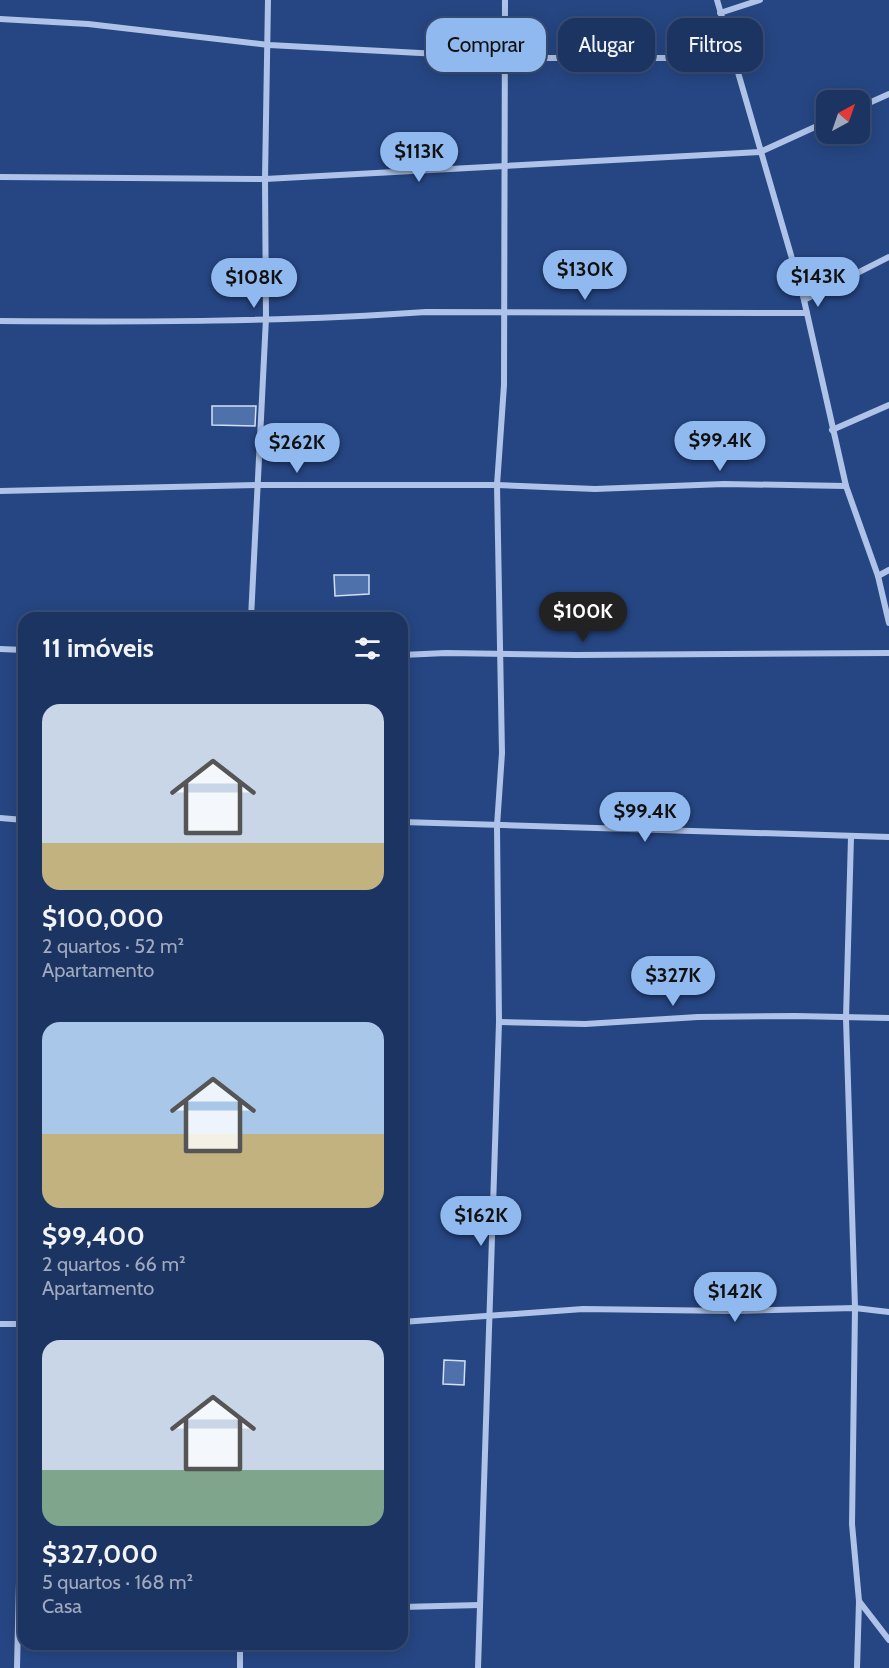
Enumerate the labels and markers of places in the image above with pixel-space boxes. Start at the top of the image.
pin: $113K [377,132,461,183]
pin: $130K [543,250,627,301]
pin: $143K [776,257,860,308]
pin: $108K [212,258,296,309]
pin: $99.4K [671,421,769,472]
pin: $262K [255,423,339,474]
pin: $100K [541,592,625,643]
pin: $99.4K [596,792,694,843]
pin: $327K [631,956,715,1007]
pin: $162K [439,1196,523,1247]
pin: $142K [693,1272,777,1323]

